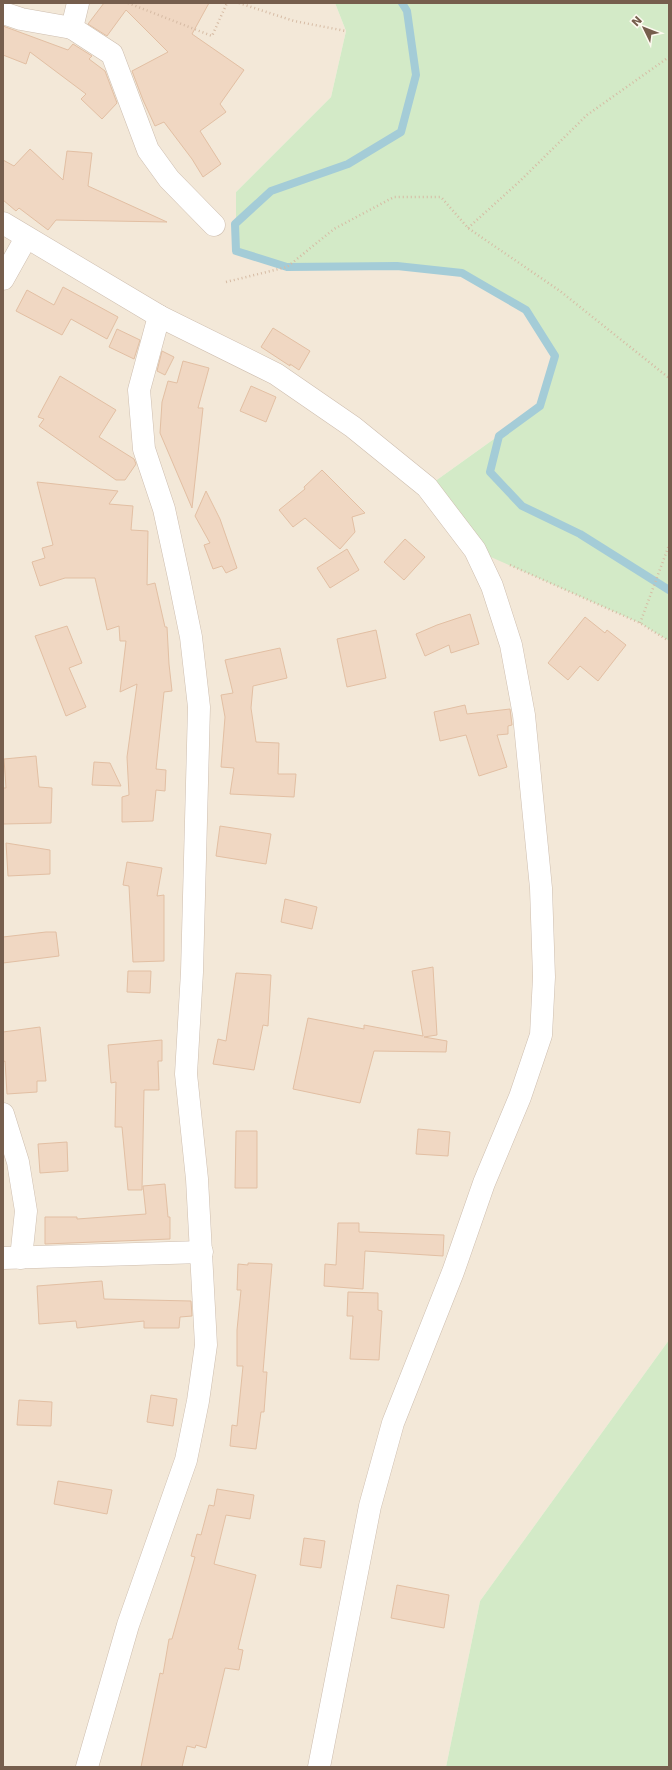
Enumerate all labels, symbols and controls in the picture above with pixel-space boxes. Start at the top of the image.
north arrow [624,8,664,48]
text: N [629,14,645,29]

